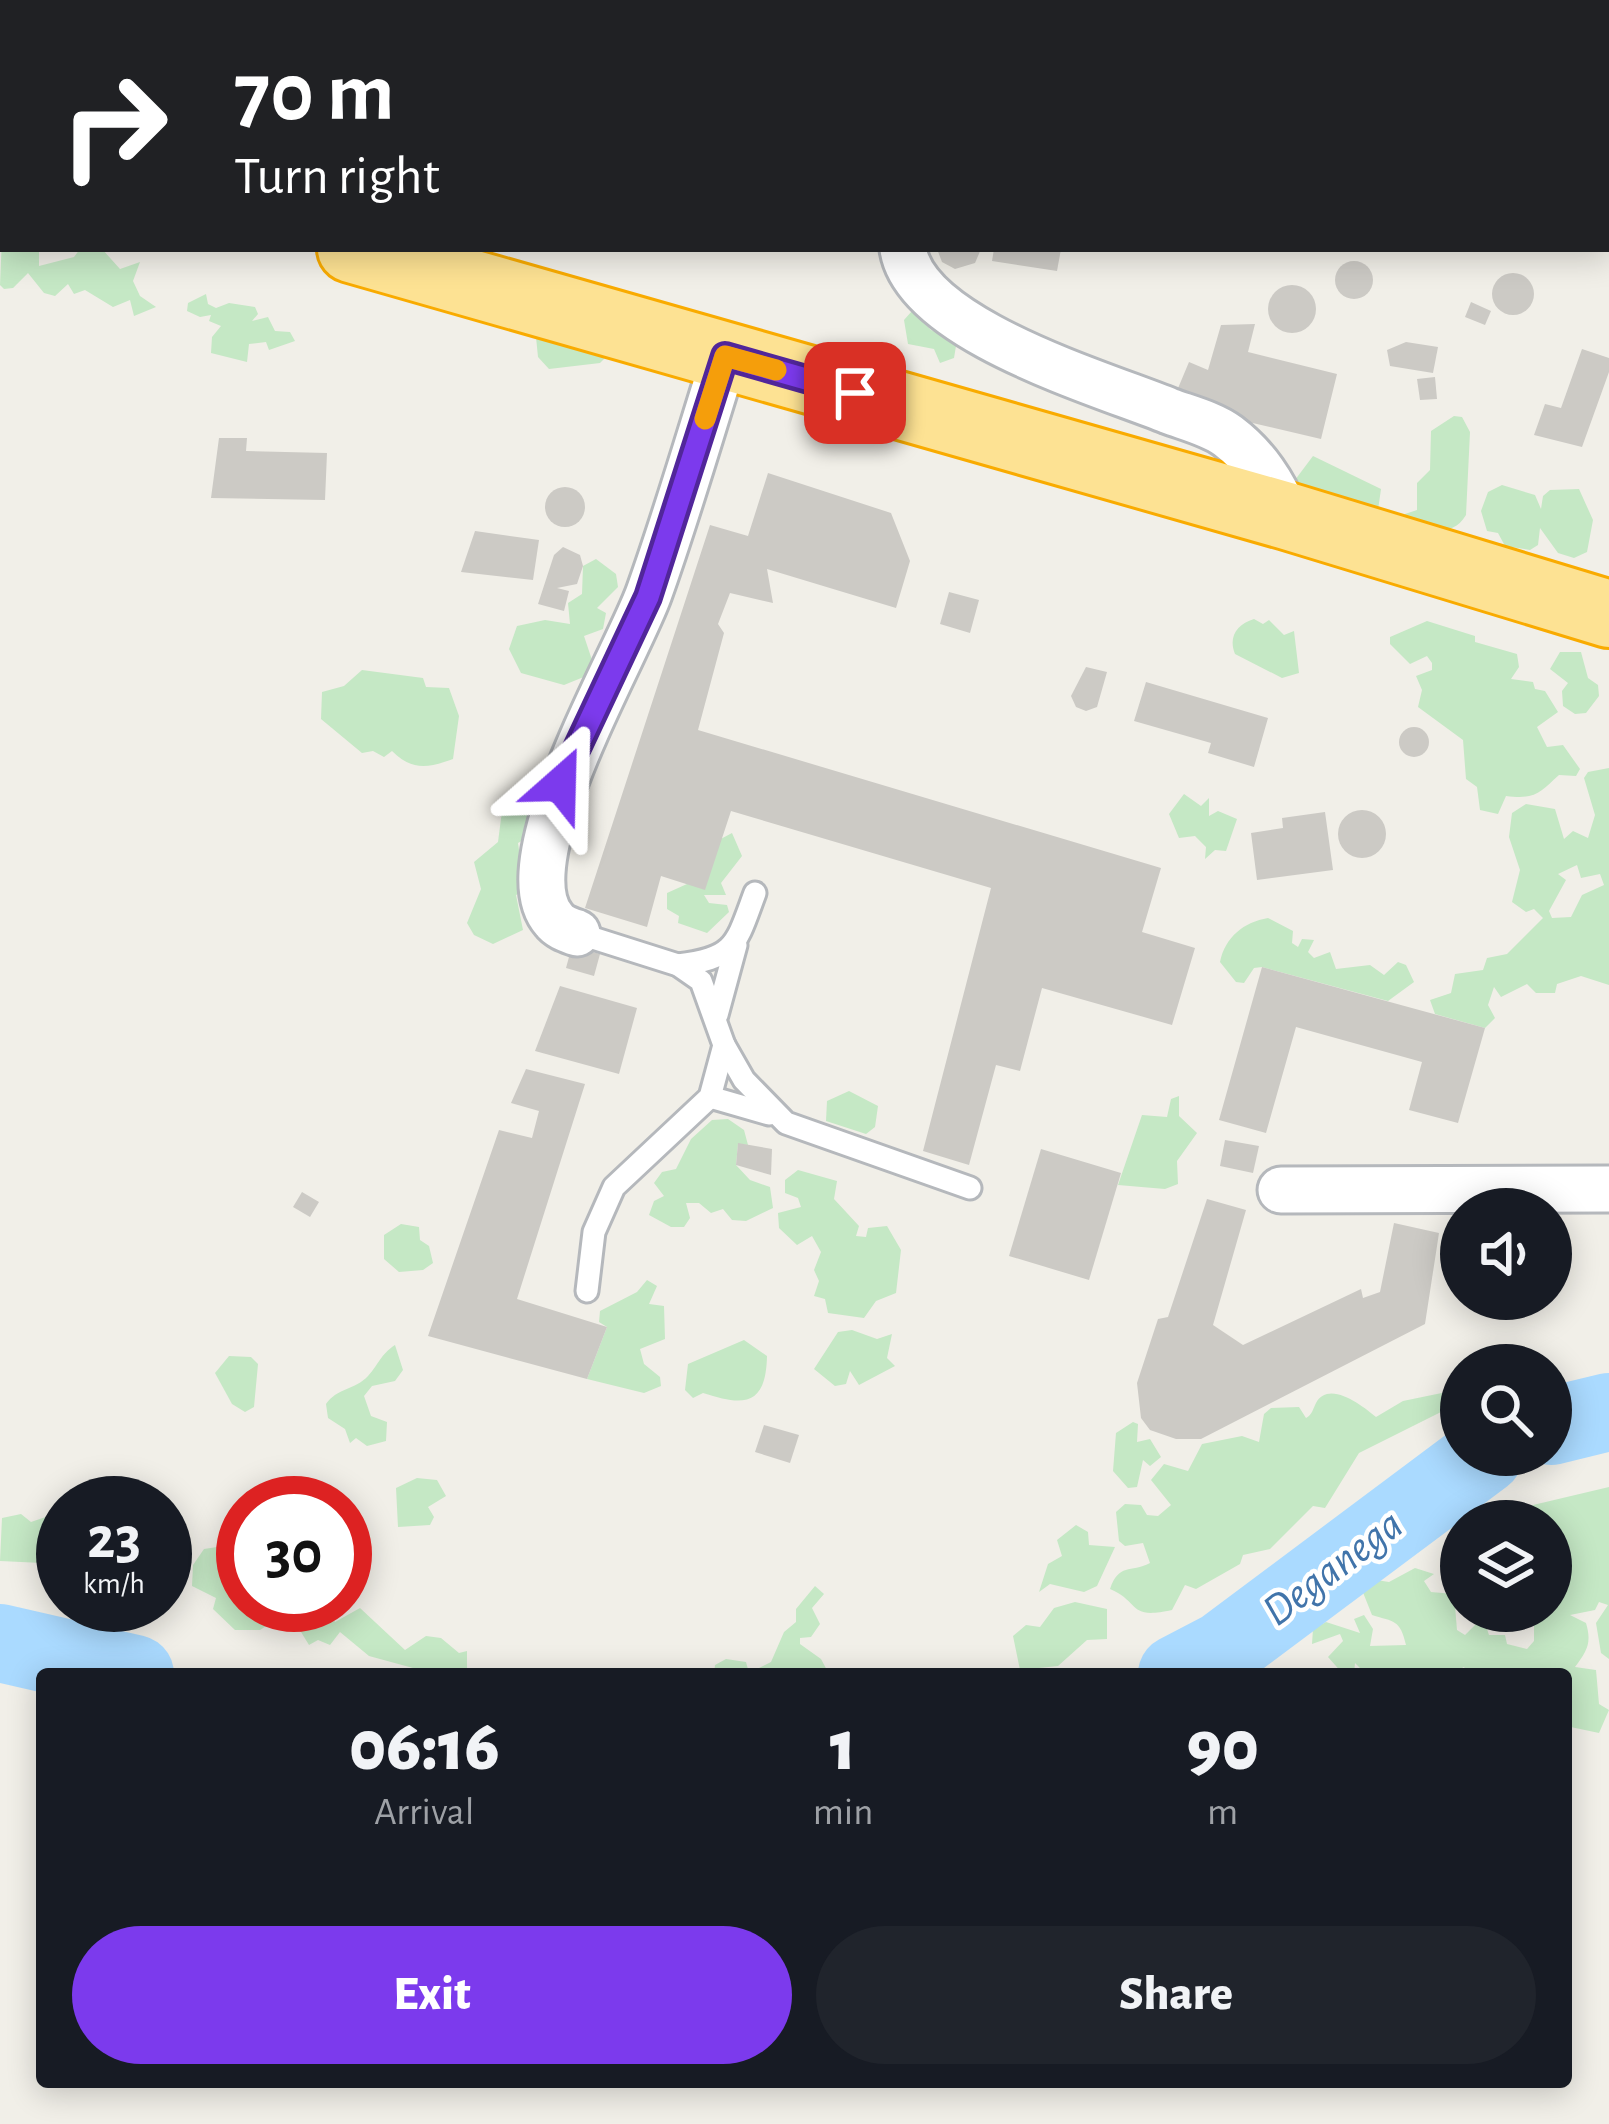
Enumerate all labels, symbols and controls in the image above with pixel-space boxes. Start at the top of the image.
icon: right [36,48,192,204]
text: 70 m [234,52,395,136]
text: Turn right [234,150,440,204]
pin [804,342,906,444]
icon: arrive [822,360,888,426]
position arrow [497,721,623,847]
map controls [1440,1188,1572,1632]
button: sound [1440,1188,1572,1320]
button: search [1440,1344,1572,1476]
speed limit sign: 30 [216,1476,372,1632]
button: layers [1440,1500,1572,1632]
water label: Deganega [1255,1501,1411,1635]
text: 23 [87,1509,141,1569]
text: km/h [83,1569,145,1599]
text: 06:16 [349,1711,500,1783]
text: 1 [830,1711,856,1783]
text: 90 [1186,1711,1259,1783]
text: Arrival [374,1793,474,1832]
text: min [813,1793,873,1832]
text: m [1207,1793,1238,1832]
button: Exit [72,1926,792,2064]
button: Share [816,1926,1536,2064]

